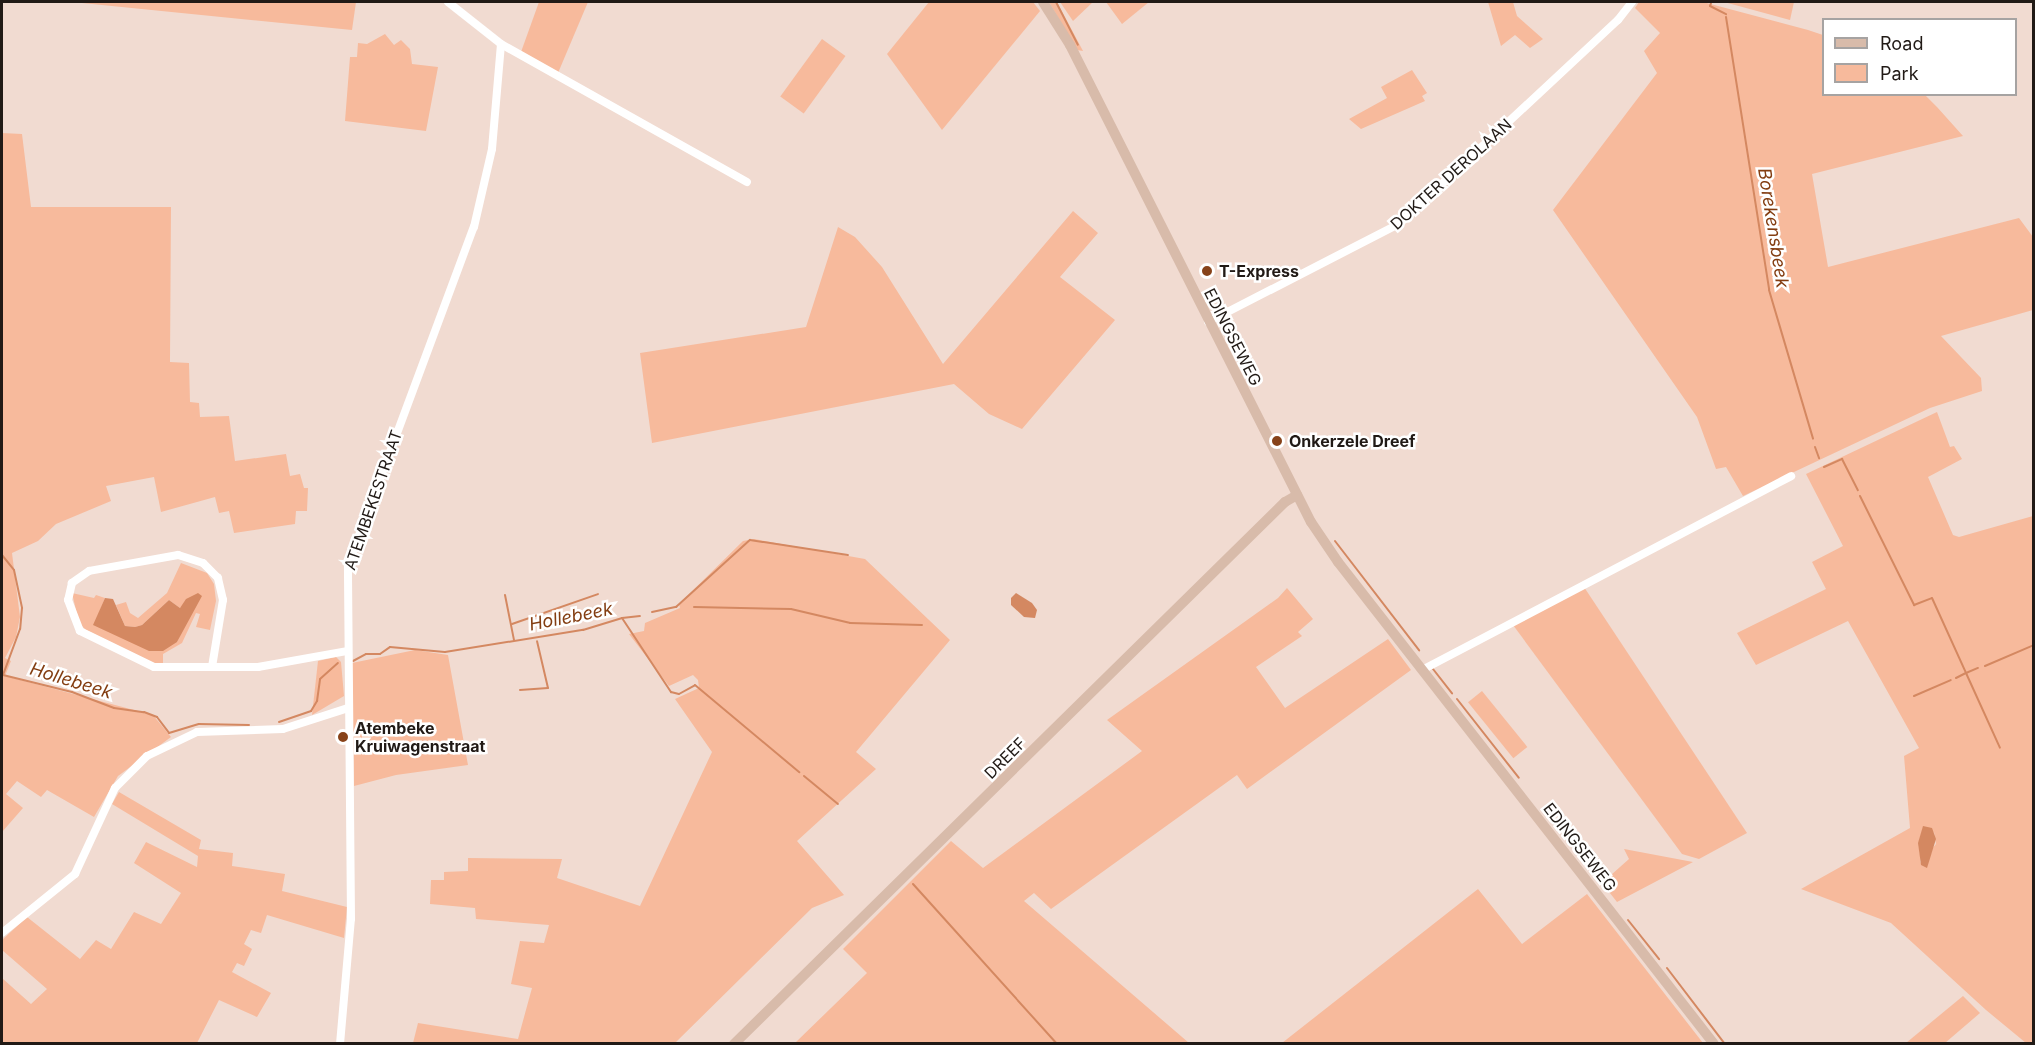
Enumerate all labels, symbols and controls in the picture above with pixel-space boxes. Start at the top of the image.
legend [1822,18,2017,96]
text: Road [1880,33,1923,54]
text: Park [1880,63,1919,84]
street label: DOKTER DEROLAAN [1386,115,1516,233]
water label: Borekensbeek [1753,167,1793,289]
place label: T-Express [1219,261,1299,281]
marker: T-Express [1200,264,1214,278]
street label: EDINGSEWEG [1200,285,1266,389]
street label: ATEMBEKESTRAAT [340,428,406,572]
place label: Onkerzele Dreef [1289,431,1415,451]
marker: Onkerzele Dreef [1270,434,1284,448]
water label: Hollebeek [527,598,615,636]
water label: Hollebeek [27,658,115,704]
place label: Atembeke Kruiwagenstraat [355,718,485,756]
marker: Atembeke Kruiwagenstraat [336,730,350,744]
street label: DREEF [980,733,1030,783]
street label: EDINGSEWEG [1540,799,1620,895]

